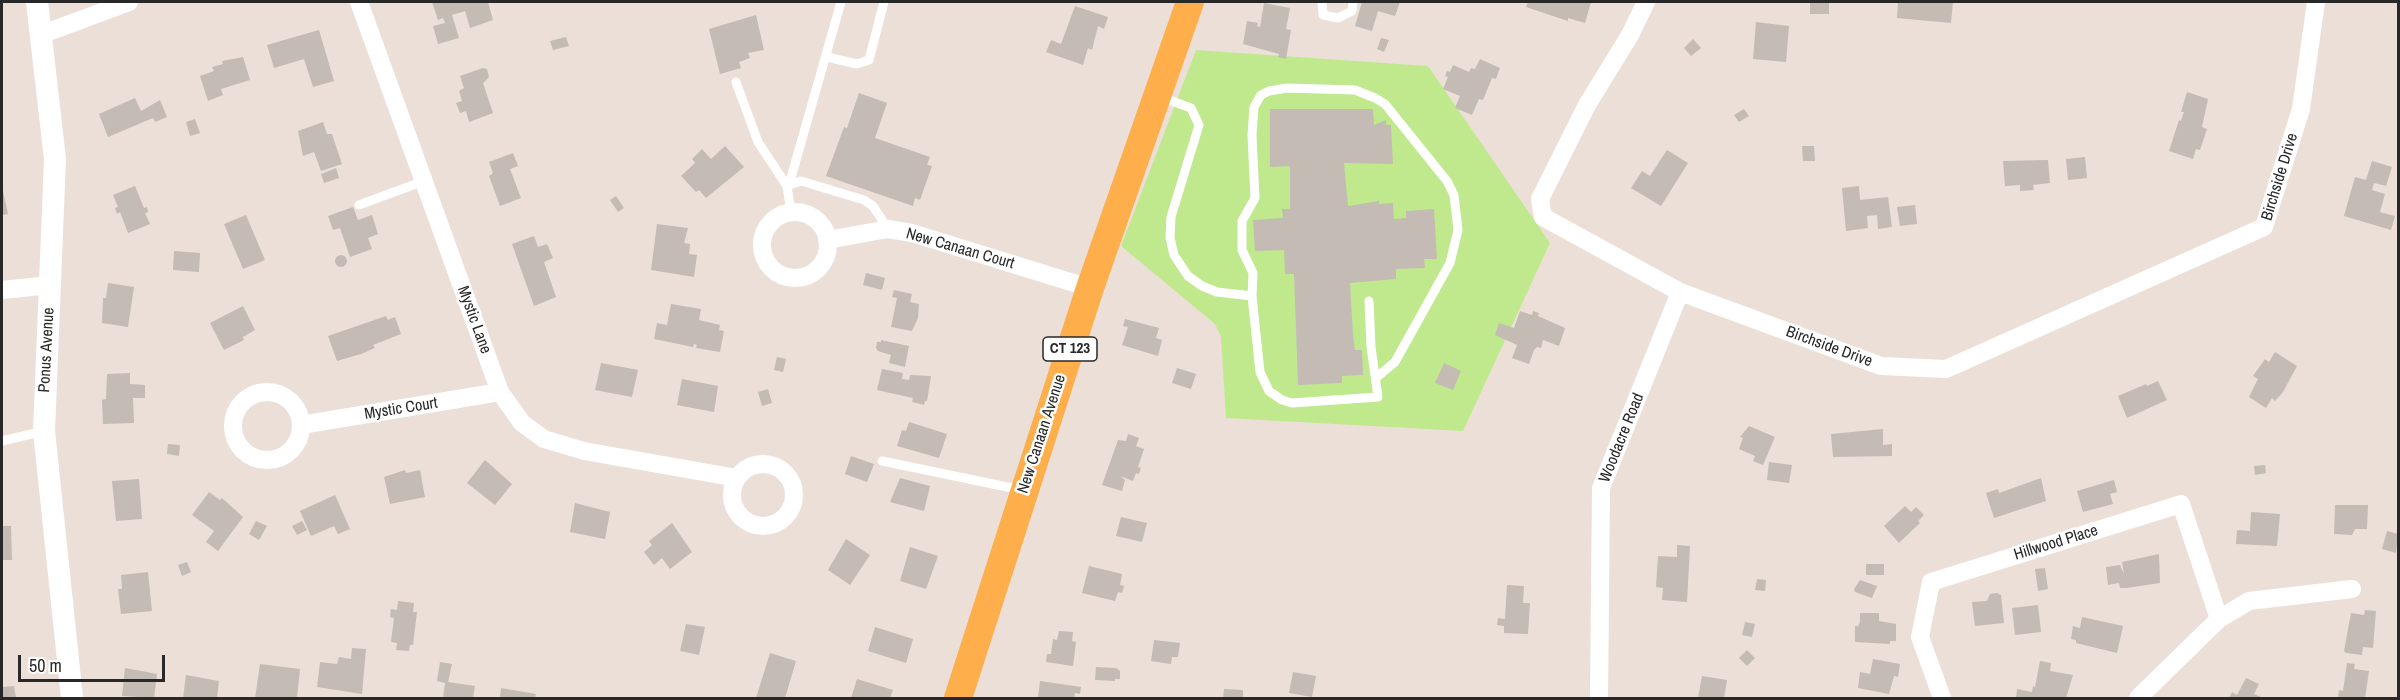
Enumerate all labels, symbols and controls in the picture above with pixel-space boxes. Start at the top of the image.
street label: Birchside Drive [2258,131,2302,223]
street label: New Canaan Court [904,224,1016,274]
street label: Mystic Lane [453,283,495,357]
street label: Ponus Avenue [35,307,59,393]
street label: Birchside Drive [1783,323,1875,371]
road number: CT 123 [1043,337,1097,361]
street label: New Canaan Avenue [1014,372,1070,496]
street label: Woodacre Road [1595,391,1649,485]
street label: Mystic Court [363,394,439,424]
street label: Hillwood Place [2012,521,2100,565]
scale bar [21,643,168,681]
text: 50 m [29,653,62,678]

